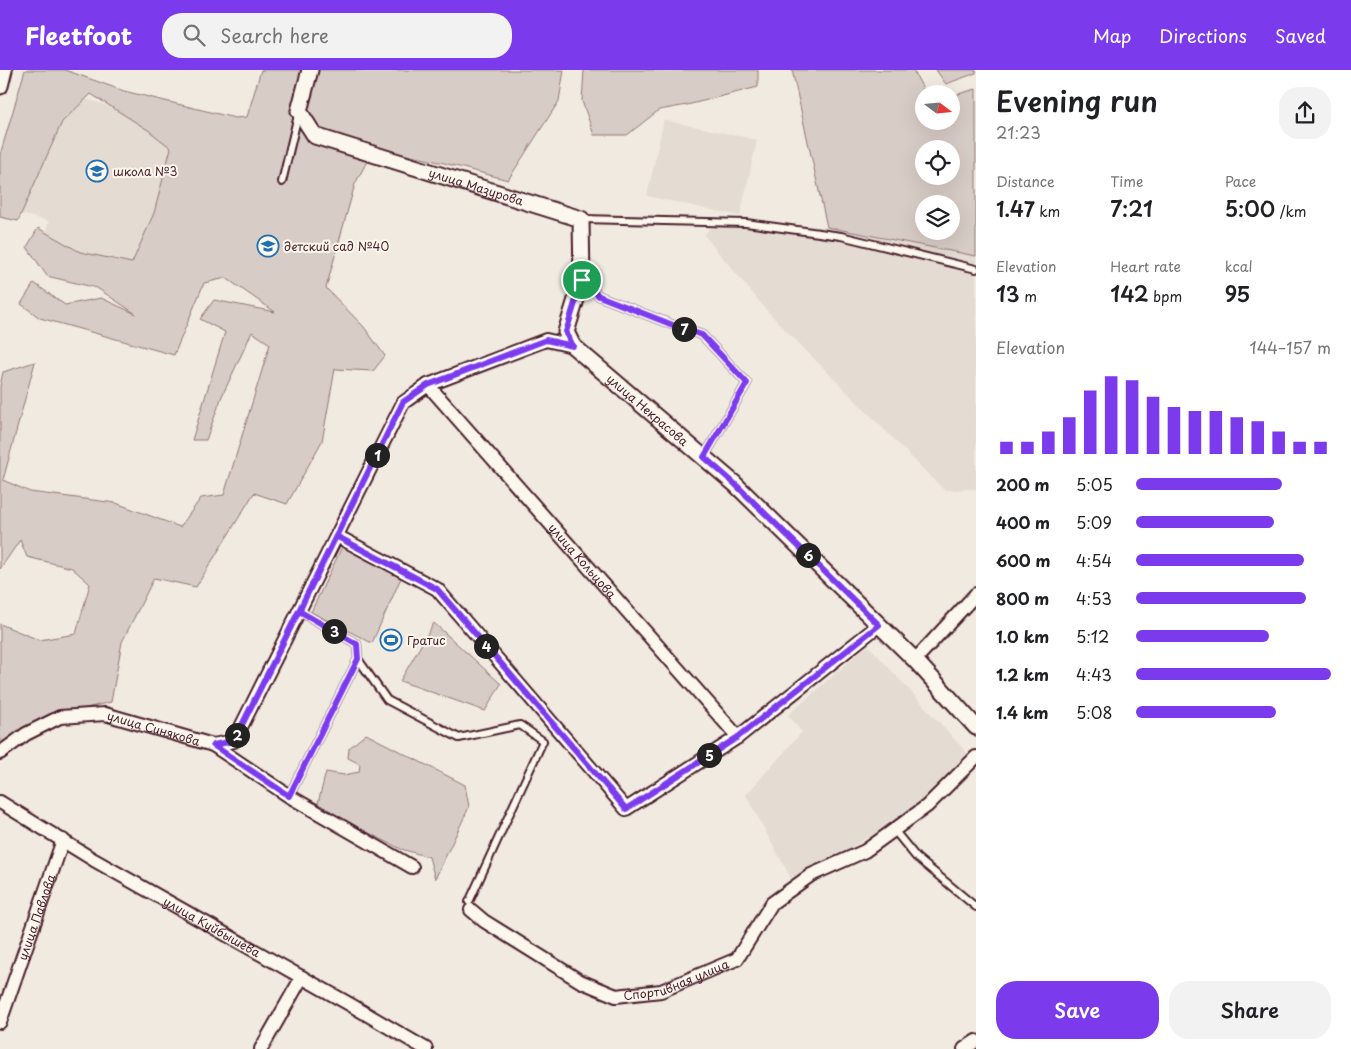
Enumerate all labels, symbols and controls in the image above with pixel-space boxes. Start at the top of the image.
search box [162,13,512,58]
text: Fleetfoot [25,17,132,53]
icon: search [180,21,208,49]
text: Search here [220,21,329,49]
text: Map [1093,22,1131,49]
text: Directions [1159,22,1247,49]
text: Saved [1275,22,1326,49]
text: Evening run [996,79,1158,122]
north arrow [915,85,960,130]
map controls [915,85,960,240]
button: share [1279,87,1331,139]
text: 21:23 [996,120,1041,144]
button: locate [915,140,960,185]
school or university icon: школа №3 [85,159,109,183]
place label: школа №3 [113,162,178,180]
street label: улица Мазурова [427,163,526,210]
text: Distance [996,171,1055,192]
text: Time [1110,171,1143,192]
text: Pace [1225,171,1256,192]
text: 1.47 [996,192,1035,224]
text: 7:21 [1110,192,1153,224]
text: 5:00 [1225,192,1275,224]
button: layers [915,195,960,240]
text: km [1035,201,1060,222]
text: /km [1275,201,1306,222]
school or university icon: детский сад №40 [256,234,280,258]
place label: детский сад №40 [284,237,389,255]
text: Elevation [996,256,1056,277]
text: Heart rate [1110,256,1181,277]
text: kcal [1225,256,1253,277]
pin [561,259,603,301]
icon: arrive [568,266,596,294]
text: 13 [996,277,1020,309]
text: 142 [1110,277,1149,309]
text: 95 [1225,277,1250,309]
text: m [1020,286,1037,307]
text: bpm [1149,286,1182,307]
pin: 7 [672,316,696,342]
text: 7 [680,319,689,340]
text: Elevation [996,335,1065,359]
text: 144–157 m [1250,335,1331,359]
street label: улица Некрасова [603,370,693,450]
pin: 1 [364,442,390,468]
text: 1 [374,445,381,466]
text: 200 m [996,472,1050,496]
text: 5:05 [1076,472,1113,496]
text: 400 m [996,510,1050,534]
text: 5:09 [1076,510,1112,534]
street label: улица Кольцова [545,519,621,603]
pin: 6 [796,542,820,568]
text: 6 [804,545,813,566]
text: 600 m [996,548,1050,572]
text: 4:54 [1076,548,1112,572]
text: 800 m [996,586,1049,610]
text: 4:53 [1076,586,1112,610]
pin: 3 [322,618,346,644]
text: 3 [330,621,339,642]
text: 1.0 km [996,624,1049,648]
text: 5:12 [1076,624,1109,648]
sports icon: Гратис [379,628,403,652]
place label: Гратис [407,631,445,649]
pin: 4 [474,634,498,658]
text: 4 [482,636,491,657]
text: 1.2 km [996,662,1049,686]
text: 4:43 [1076,662,1112,686]
text: 1.4 km [996,700,1048,724]
text: 5:08 [1076,700,1113,724]
street label: улица Синякова [105,706,203,750]
pin: 2 [224,722,250,748]
text: 2 [233,725,242,746]
pin: 5 [696,742,722,768]
text: 5 [705,745,714,766]
street label: улица Павлова [13,871,60,963]
street label: улица Куйбышева [160,892,264,961]
street label: Спортивная улица [623,954,732,1004]
button: Save [996,981,1159,1039]
button: Share [1169,981,1331,1039]

